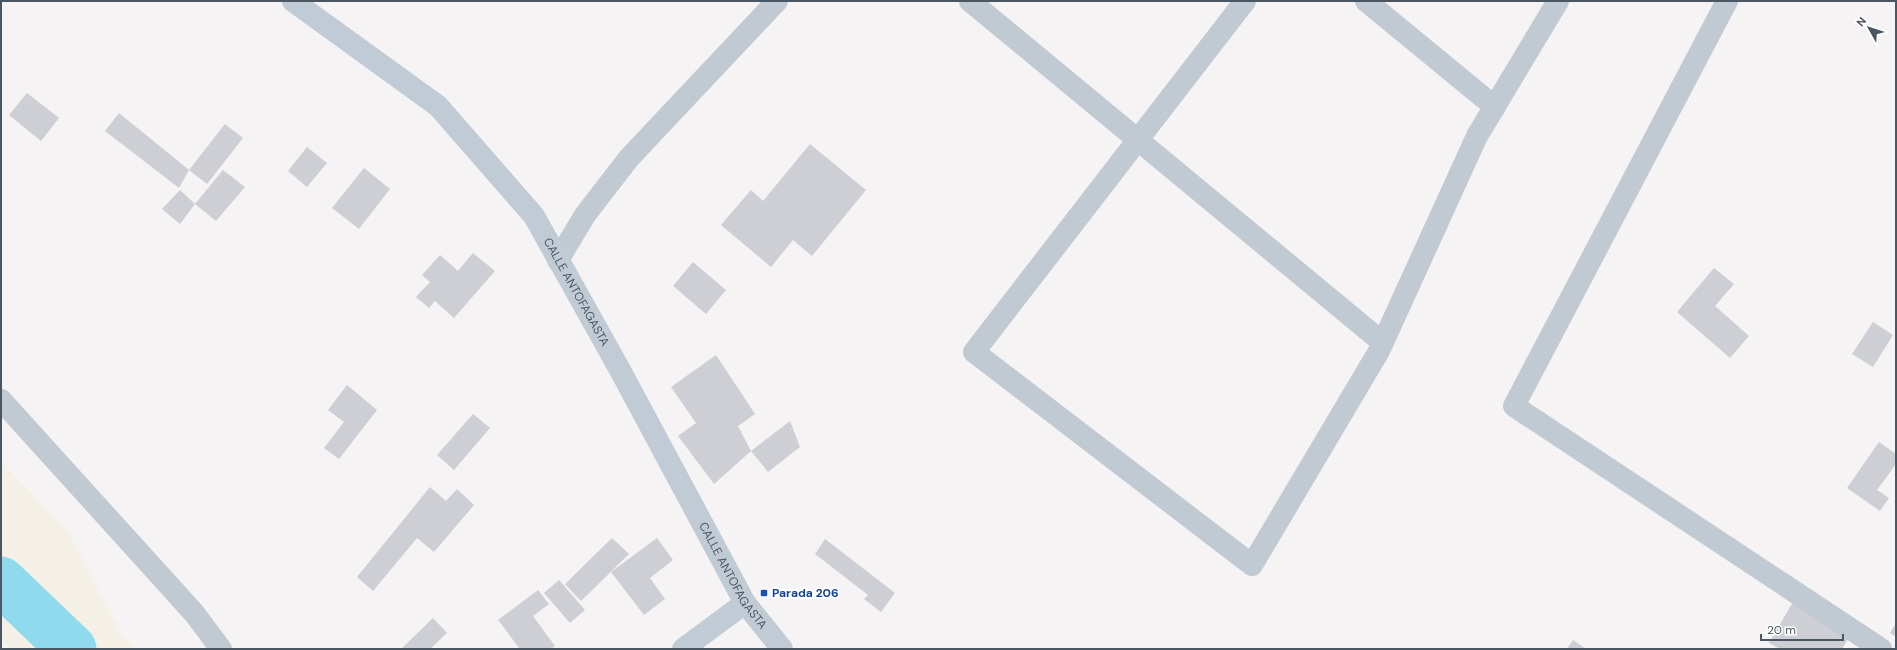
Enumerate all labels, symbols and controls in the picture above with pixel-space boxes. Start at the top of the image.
north arrow [1849,8,1889,48]
text: N [1853,14,1869,29]
street label: CALLE ANTOFAGASTA [540,235,613,349]
street label: CALLE ANTOFAGASTA [695,519,771,632]
place label: Parada 206 [772,585,839,601]
marker: Parada 206 [759,588,769,598]
scale bar [1761,616,1843,642]
text: 20 m [1767,622,1796,638]

